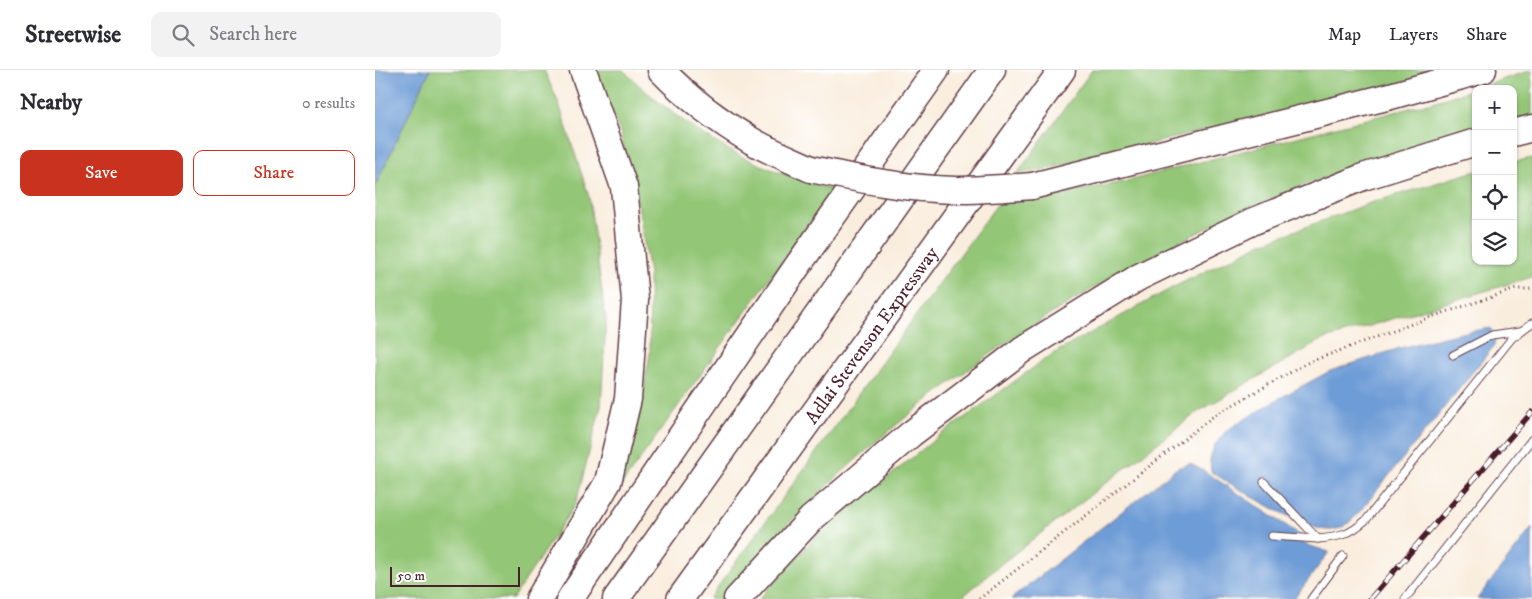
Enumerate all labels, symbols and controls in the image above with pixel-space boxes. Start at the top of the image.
search box [151,12,501,57]
text: Streetwise [25,20,121,50]
icon: search [169,21,197,49]
text: Search here [209,23,297,46]
text: Map [1328,24,1361,46]
text: Layers [1389,24,1438,46]
text: Share [1466,24,1507,46]
map controls [1472,85,1517,265]
button: + [1472,85,1517,130]
text: Nearby [20,90,82,116]
text: 0 results [302,93,355,113]
button: − [1472,130,1517,175]
button: Save [20,150,183,196]
button: Share [193,150,355,196]
button: locate [1472,175,1517,220]
button: layers [1472,220,1517,265]
street label: Adlai Stevenson Expressway [800,242,944,429]
scale bar [390,564,520,587]
text: 50 m [397,567,425,585]

